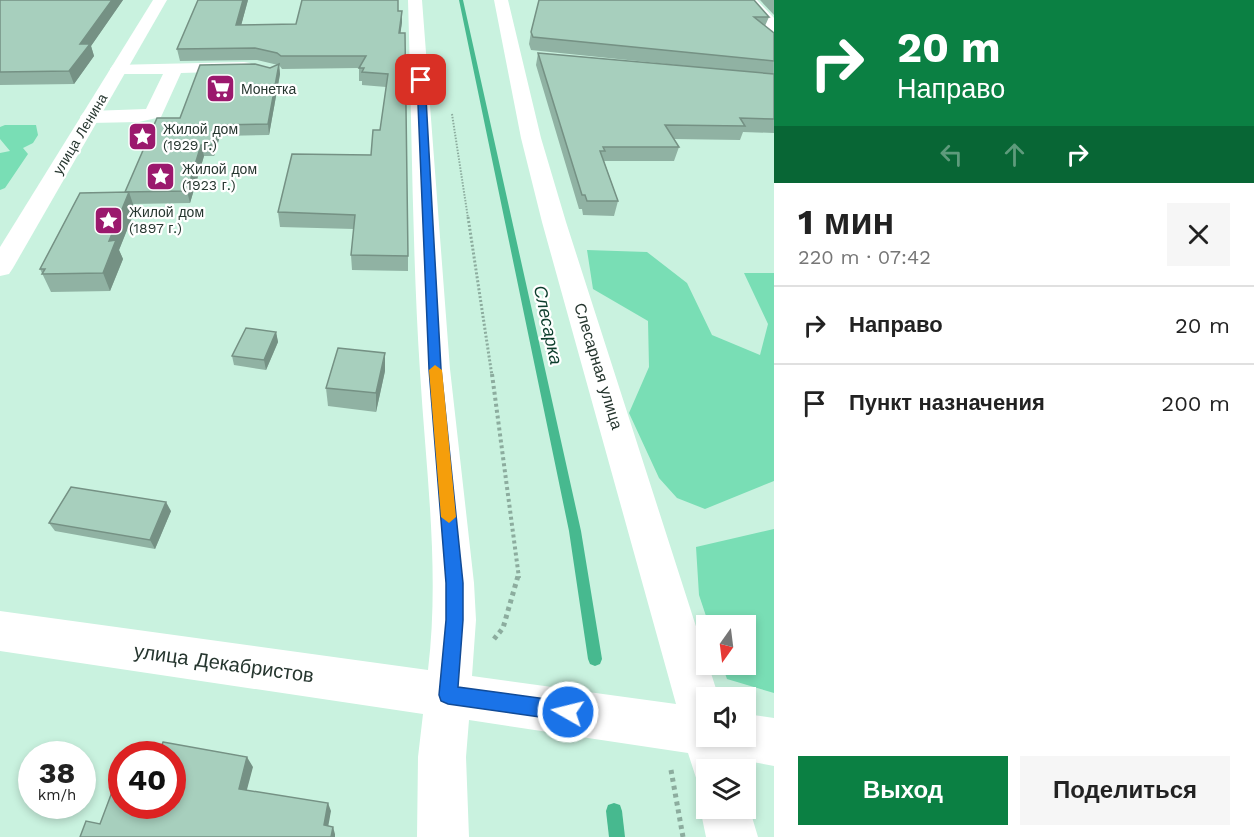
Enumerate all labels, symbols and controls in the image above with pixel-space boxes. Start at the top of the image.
text: 20 m [897,23,1001,72]
icon: right [798,24,876,102]
pin [395,54,446,105]
icon: arrive [404,63,437,96]
supermarket icon: Монетка [204,73,236,105]
text: Направо [897,73,1005,105]
place label: Монетка [241,81,297,97]
street label: улица Ленина [50,91,110,177]
place icon: Жилой дом (1929 г.) [126,121,158,153]
place label: Жилой дом (1929 г.) [163,121,238,153]
icon: left [935,138,968,171]
icon: ahead [998,138,1031,171]
icon: right [1061,138,1094,171]
place icon: Жилой дом (1923 г.) [145,161,177,193]
place label: Жилой дом (1923 г.) [182,161,257,193]
text: 1 мин [798,201,894,243]
button: close [1167,203,1230,266]
place icon: Жилой дом (1897 г.) [92,204,124,236]
place label: Жилой дом (1897 г.) [129,204,204,236]
text: 220 m · 07:42 [798,245,931,269]
water label: Слесарка [530,283,567,366]
street label: Слесарная улица [570,301,627,432]
icon: right [798,309,831,342]
text: Направо [849,312,943,337]
text: 20 m [1175,313,1230,338]
icon: arrive [798,387,831,420]
text: Пункт назначения [849,390,1045,415]
text: 200 m [1161,391,1230,416]
north arrow [696,615,756,675]
map controls [696,615,756,819]
street label: улица Декабристов [133,639,315,687]
position arrow [536,680,600,744]
button: sound [696,687,756,747]
speed limit sign: 40 [108,741,186,819]
text: 38 [39,755,75,790]
button: Выход [798,756,1008,825]
button: Поделиться [1020,756,1230,825]
button: layers [696,759,756,819]
text: km/h [38,786,76,804]

